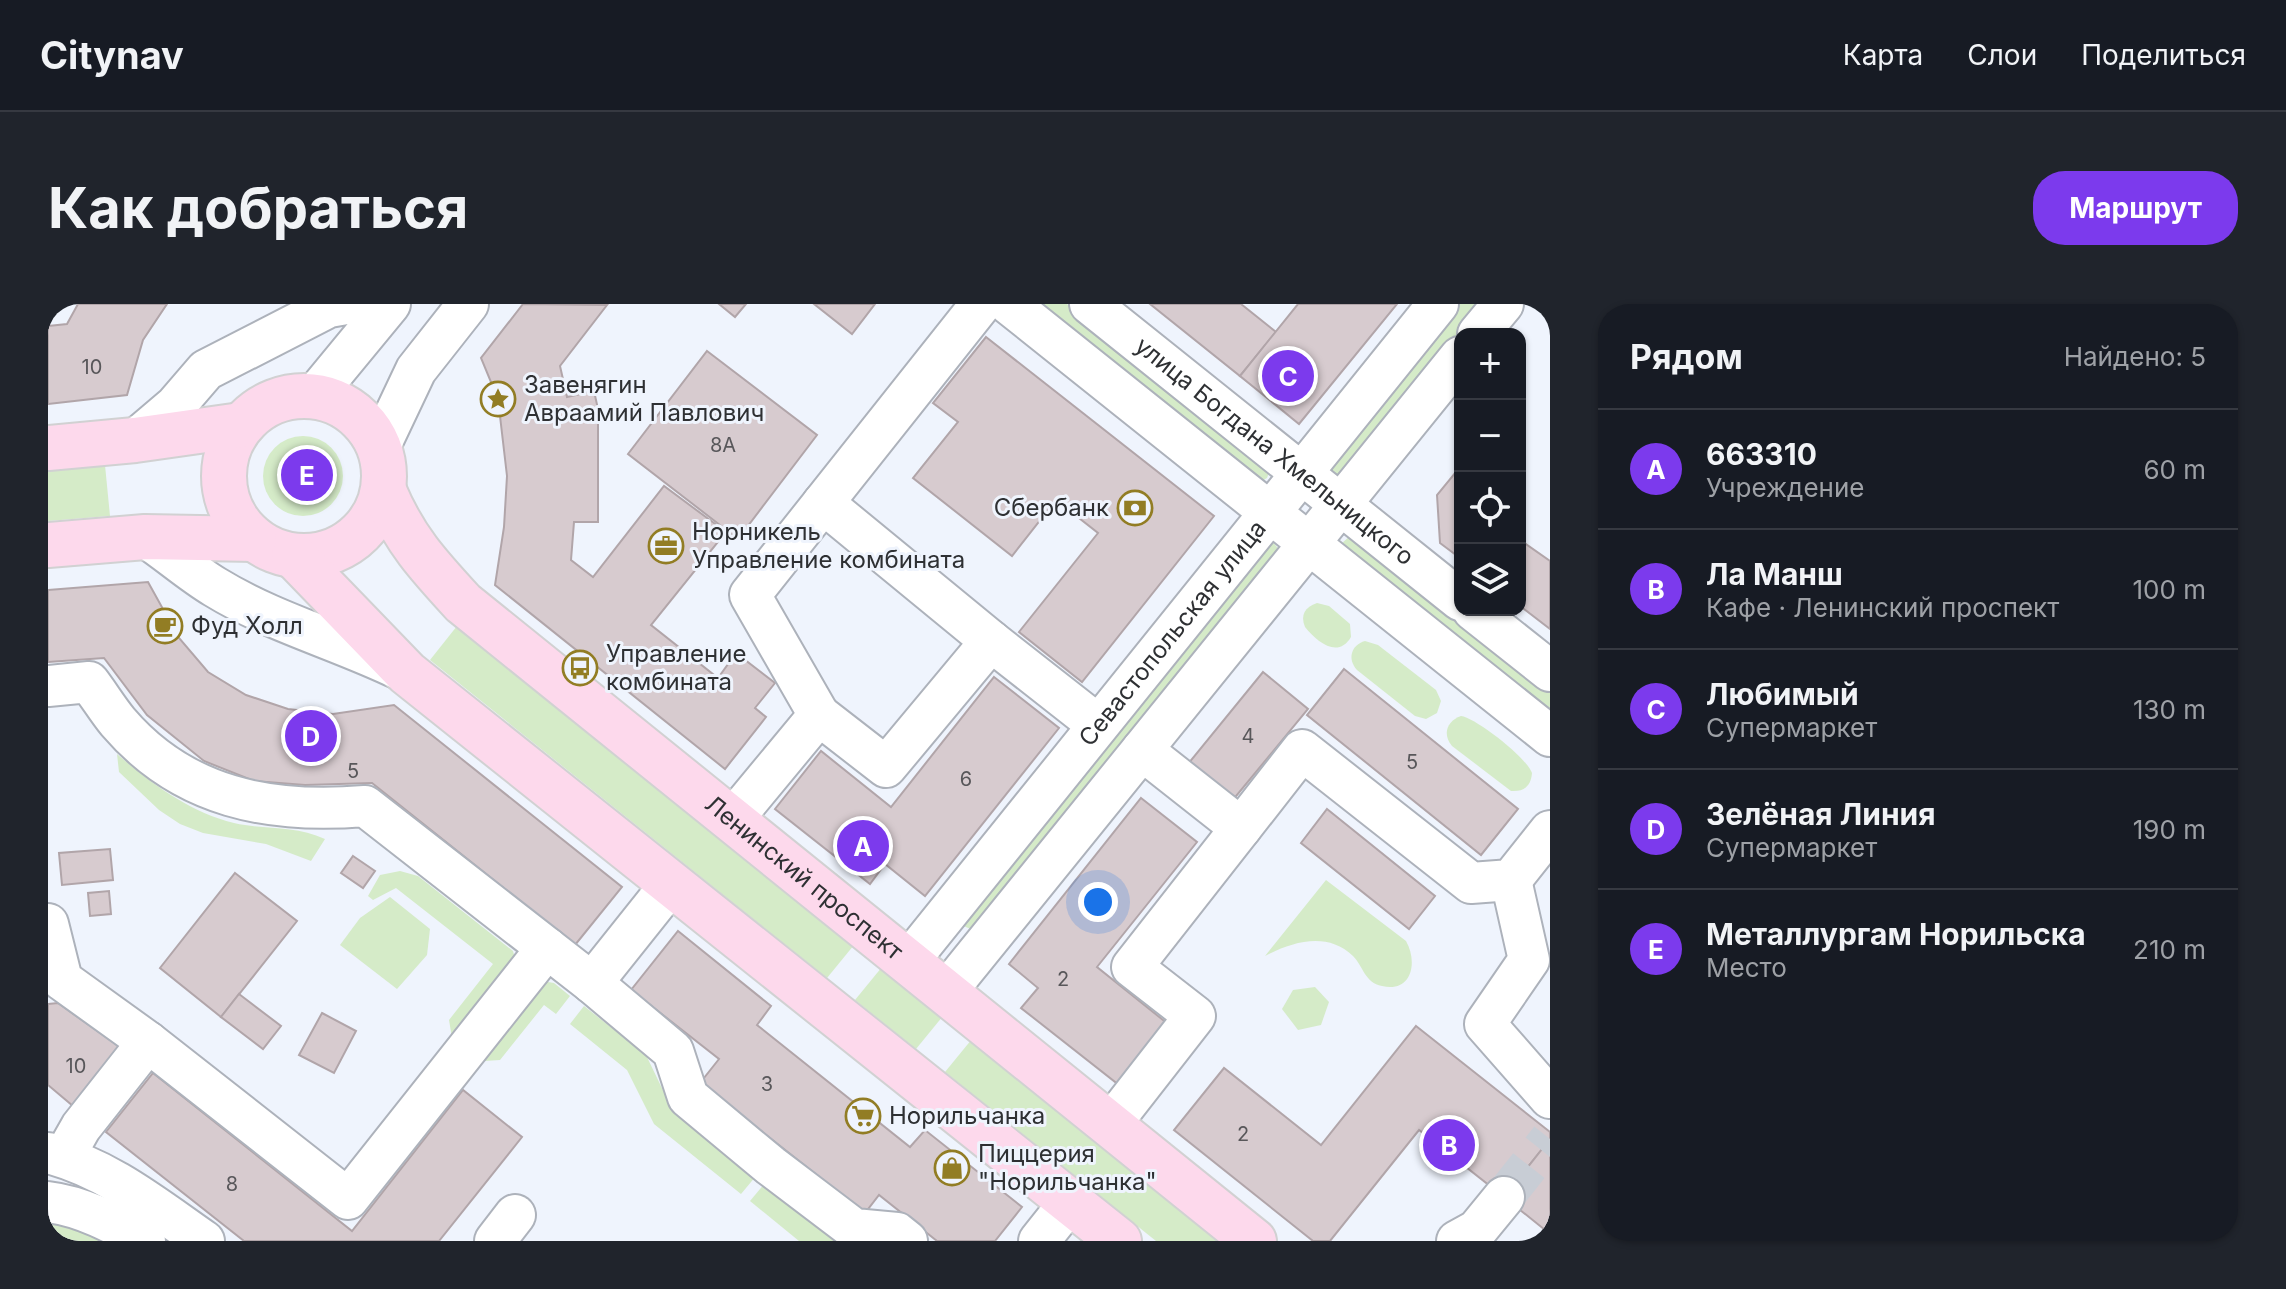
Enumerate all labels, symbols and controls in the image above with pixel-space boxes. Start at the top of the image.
text: Citynav [40,32,184,78]
text: Карта [1843,38,1923,72]
text: Слои [1967,38,2037,72]
text: Поделиться [2081,38,2246,72]
button: Маршрут [2033,171,2238,245]
text: Как добраться [48,174,468,242]
map controls [1454,328,1526,616]
button: + [1454,328,1526,400]
street label: улица Богдана Хмельницкого [1129,331,1420,571]
text: Рядом [1630,336,1743,377]
text: Найдено: 5 [2064,341,2206,372]
pin: C [1262,346,1314,406]
house number: 10 [82,355,102,379]
place label: Завенягин Авраамий Павлович [524,370,764,427]
place icon: Завенягин Авраамий Павлович [479,380,517,418]
button: − [1454,400,1526,472]
house number: 8А [710,433,736,457]
text: 663310 [1706,436,1817,472]
pin: E [281,445,333,505]
text: A [1646,454,1666,485]
text: 60 m [2143,454,2206,485]
button: locate [1454,472,1526,544]
text: Учреждение [1706,472,1864,503]
bank icon: Сбербанк [1116,489,1154,527]
place label: Сбербанк [994,493,1109,522]
street label: Севастопольская улица [1073,514,1272,752]
place label: Норникель Управление комбината [692,517,965,574]
office icon: Норникель Управление комбината [647,527,685,565]
button: layers [1454,544,1526,616]
text: Ла Манш [1706,556,1843,592]
text: B [1647,574,1665,605]
text: 100 m [2133,574,2206,605]
text: Кафе · Ленинский проспект [1706,592,2059,623]
cafe icon: Фуд Холл [146,607,184,645]
place label: Фуд Холл [191,611,303,640]
place label: Управление комбината [606,639,746,696]
bus stop icon: Управление комбината [561,649,599,687]
text: Любимый [1706,676,1859,712]
text: C [1646,694,1666,725]
text: 130 m [2133,694,2206,725]
pin: D [285,706,337,766]
text: Супермаркет [1706,712,1877,743]
house number: 4 [1242,724,1254,748]
house number: 5 [1406,750,1418,774]
house number: 5 [347,759,359,783]
house number: 6 [960,767,972,791]
street label: Ленинский проспект [700,789,909,966]
text: Зелёная Линия [1706,796,1936,832]
text: D [1647,814,1665,845]
text: 190 m [2133,814,2206,845]
pin: A [837,816,889,876]
text: Супермаркет [1706,832,1877,863]
your location [1078,882,1118,922]
text: Металлургам Норильска [1706,916,2086,952]
text: E [1648,934,1664,965]
text: 210 m [2133,934,2206,965]
text: Место [1706,952,1787,983]
house number: 2 [1057,967,1069,991]
house number: 10 [66,1054,86,1078]
house number: 3 [761,1072,773,1096]
supermarket icon: Норильчанка [844,1097,882,1135]
place label: Норильчанка [889,1101,1045,1130]
pin: B [1423,1115,1475,1175]
house number: 2 [1237,1122,1249,1146]
place label: Пиццерия "Норильчанка" [978,1139,1157,1196]
shop icon: Пиццерия "Норильчанка" [933,1149,971,1187]
house number: 8 [226,1172,238,1196]

